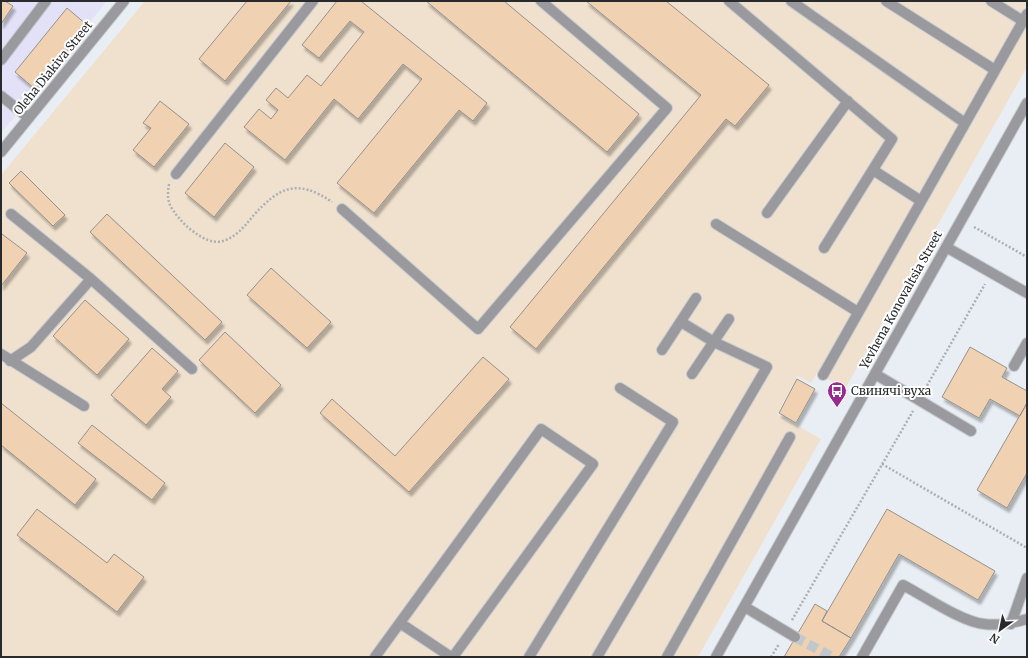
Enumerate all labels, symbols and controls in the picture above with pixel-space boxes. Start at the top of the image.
street label: Oleha Diakiva Street [10,17,95,118]
street label: Yevhena Konovaltsia Street [856,228,945,373]
bus stop icon: Свинячі вуха [826,380,848,408]
place label: Свинячі вуха [851,383,932,398]
north arrow [980,610,1020,650]
text: N [987,630,1002,647]

